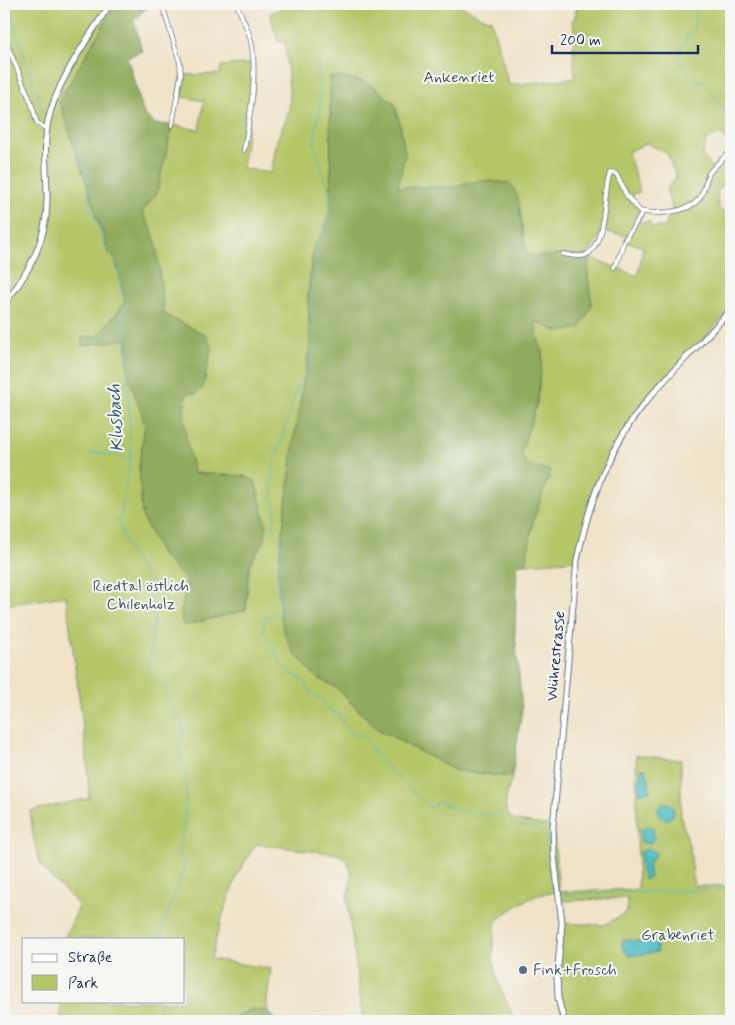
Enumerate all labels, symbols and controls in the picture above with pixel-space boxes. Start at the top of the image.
scale bar [552,22,699,54]
text: 200 m [560,31,601,51]
park label: Ankenriet [424,67,494,88]
water label: Klusbach [102,383,130,453]
park label: Riedtal östlich Chilenholz [93,576,189,615]
street label: Wührestrasse [542,610,570,702]
park label: Grabenriet [641,925,715,946]
legend [22,938,185,1002]
text: Straße [68,948,112,968]
place label: Fink+Frosch [533,960,617,981]
marker: Fink+Frosch [517,964,529,976]
text: Park [68,974,98,994]

